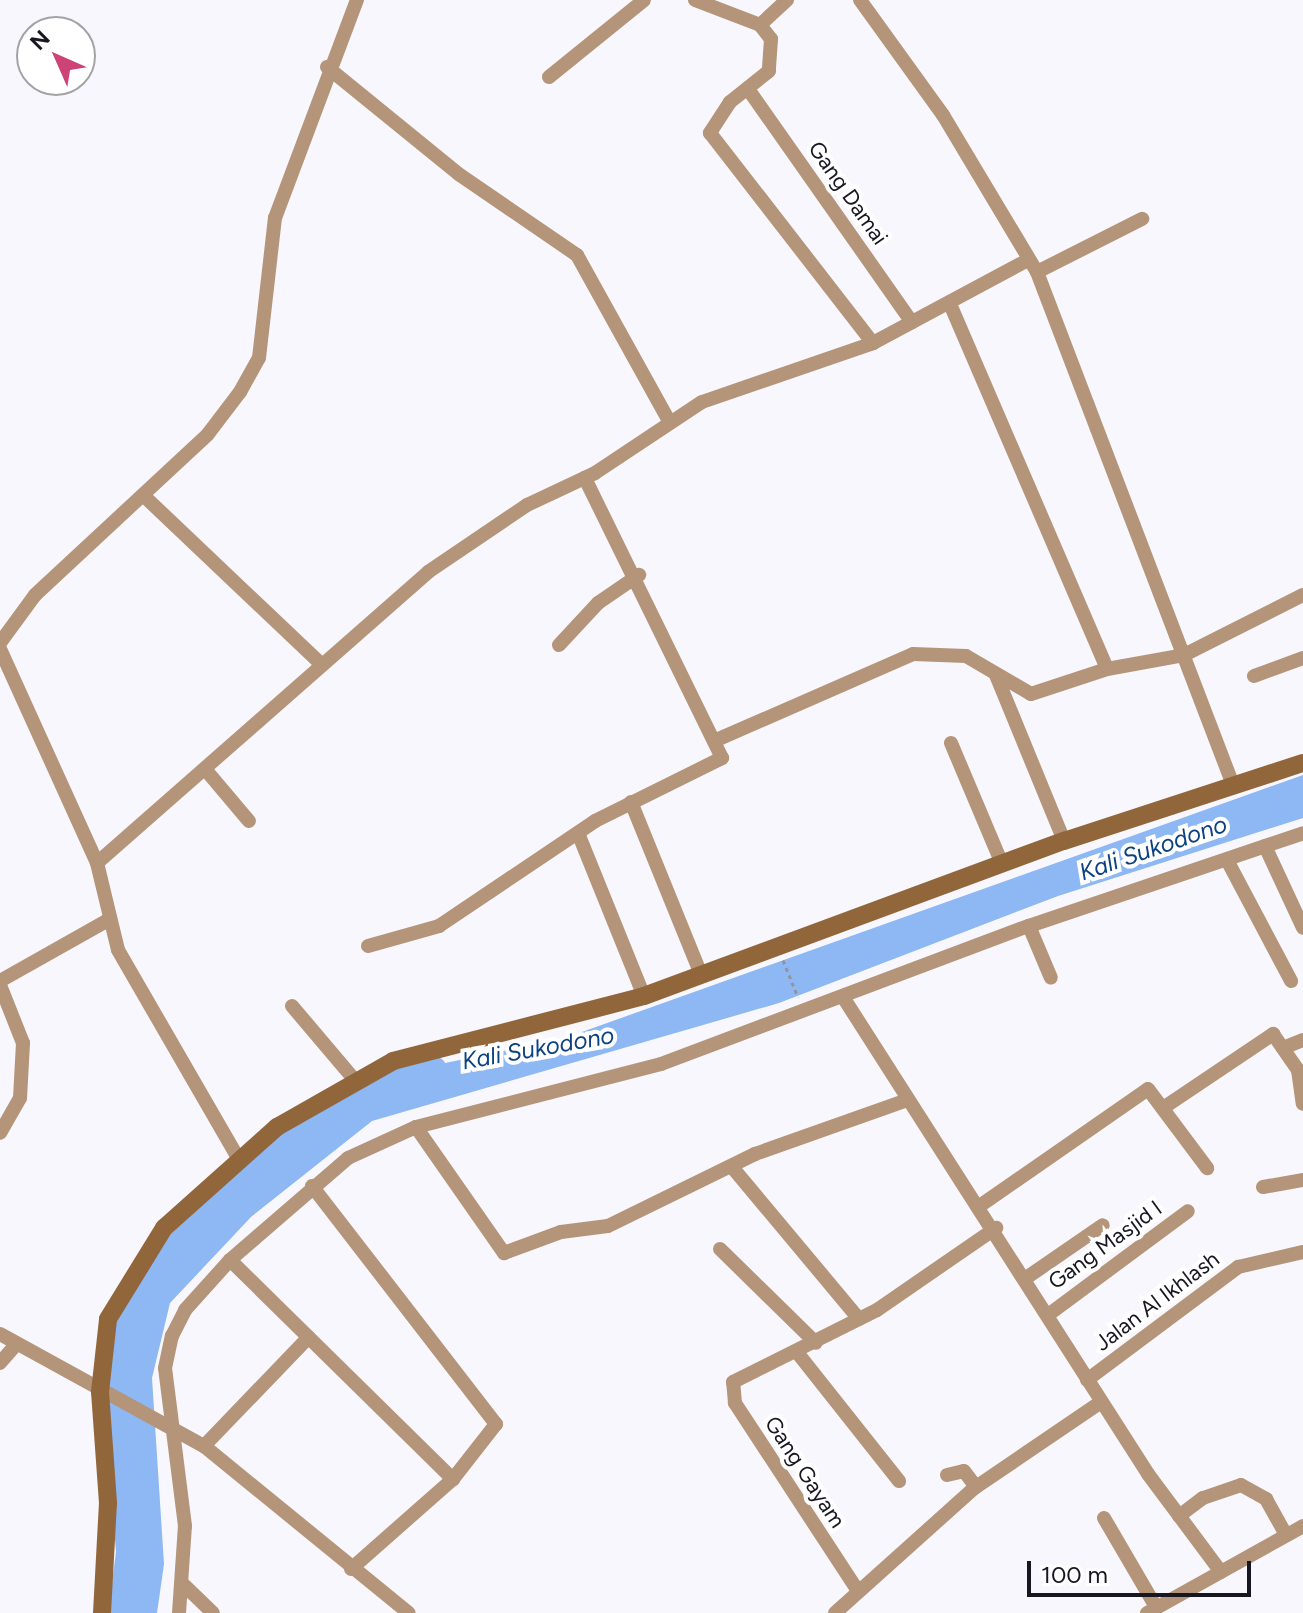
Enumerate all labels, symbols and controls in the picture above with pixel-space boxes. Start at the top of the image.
north arrow [16,16,96,96]
text: N [25,25,56,56]
street label: Gang Damai [803,136,893,250]
water label: Kali Sukodono [1075,809,1231,887]
water label: Kali Sukodono [460,1020,616,1076]
street label: Gang Masjid I [1043,1195,1167,1295]
street label: Jalan Al Ikhlash [1090,1246,1224,1356]
street label: Gang Gayam [759,1411,851,1533]
scale bar [1031,1545,1255,1595]
text: 100 m [1041,1560,1108,1589]

